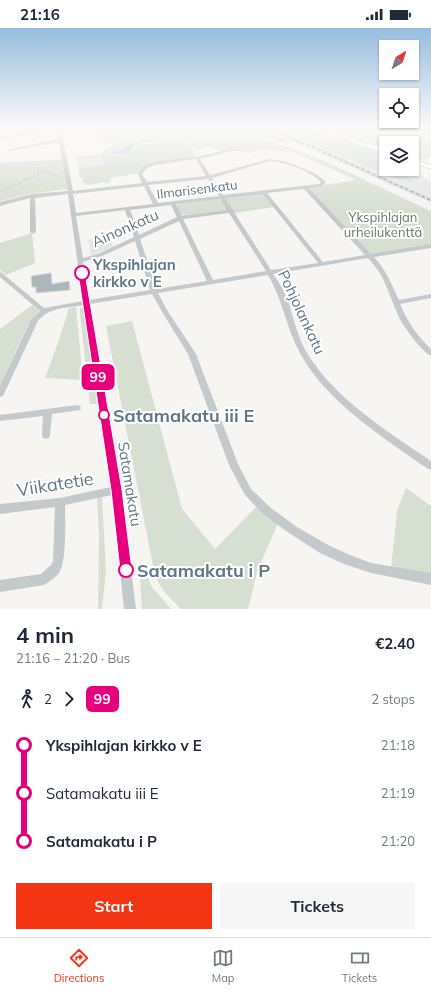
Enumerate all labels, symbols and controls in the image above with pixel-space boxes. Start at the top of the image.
text: 21:16 [20,5,60,24]
north arrow [379,40,419,80]
map controls [379,40,419,176]
button: locate [379,88,419,128]
button: layers [379,136,419,176]
street label: Ilmarisenkatu [156,176,238,202]
street label: Ainonkatu [89,205,161,251]
park label: Ykspihlajan urheilukenttä [344,209,422,240]
place label: Ykspihlajan kirkko v E [92,255,176,291]
marker: Ykspihlajan kirkko v E [74,265,90,281]
street label: Pohjolankatu [274,267,330,357]
line badge: 99 [80,364,116,390]
text: 99 [90,368,106,386]
place label: Satamakatu iii E [113,404,254,427]
marker: Satamakatu iii E [98,409,110,421]
street label: Satamakatu [114,440,146,528]
street label: Viikatetie [15,467,95,501]
place label: Satamakatu i P [137,559,270,582]
marker: Satamakatu i P [118,562,134,578]
text: 4 min [16,621,74,649]
text: €2.40 [375,634,415,653]
text: 21:16 – 21:20 · Bus [16,650,130,666]
icon: walk [16,688,38,710]
icon: forward [58,688,80,710]
text: 99 [94,690,111,708]
text: 2 [44,691,52,707]
text: 2 stops [371,691,415,707]
text: Ykspihlajan kirkko v E [46,736,202,755]
text: 21:18 [381,737,415,753]
text: Satamakatu iii E [46,784,159,803]
text: 21:19 [381,785,415,801]
text: Satamakatu i P [46,832,157,851]
text: 21:20 [381,833,415,849]
button: Start [16,883,212,929]
button: Tickets [220,883,415,929]
tab: Directions [54,947,105,985]
tab: Map [212,947,234,985]
tab: Tickets [342,947,377,985]

